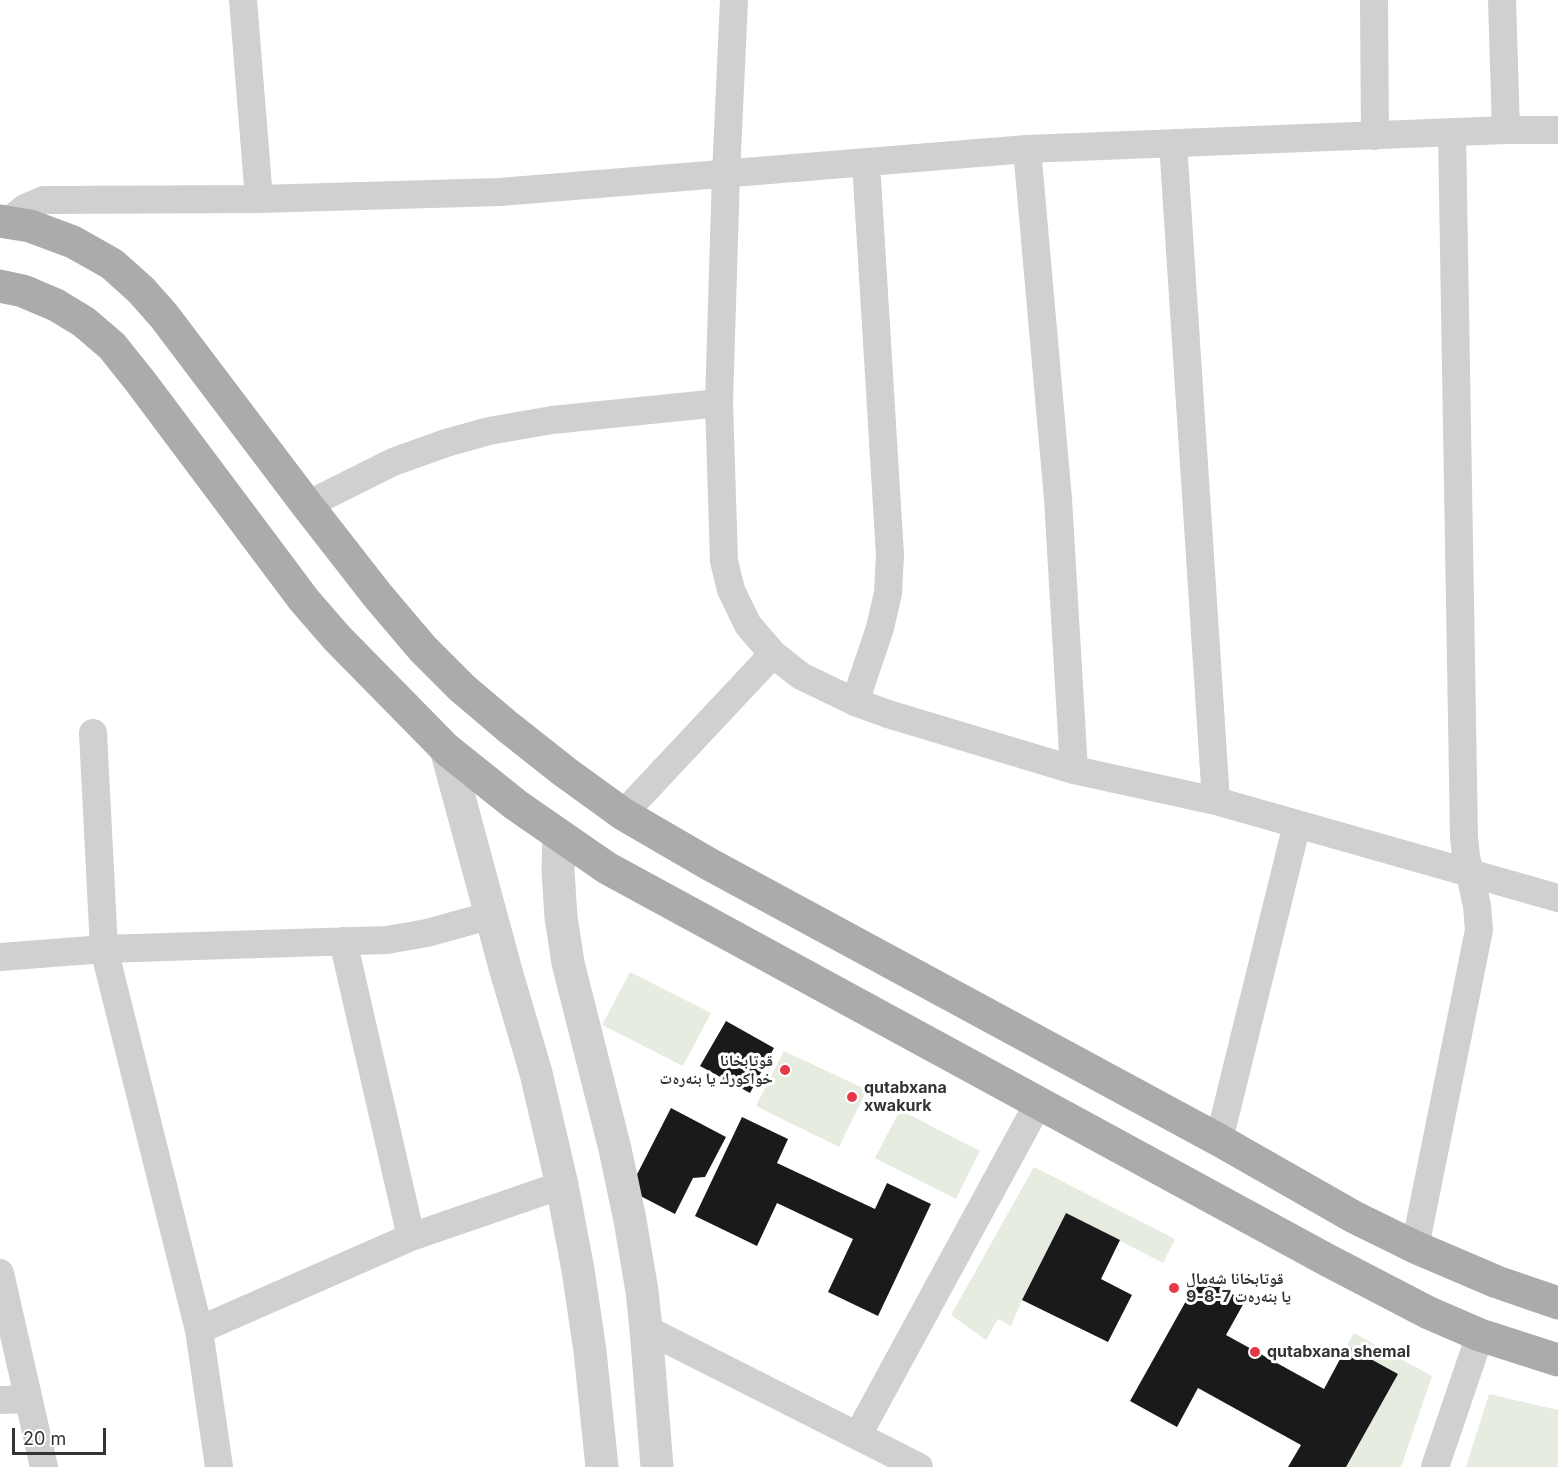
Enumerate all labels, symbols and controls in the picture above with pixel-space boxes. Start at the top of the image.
place label: قوتابخانا خواکورك یا بنەرەت [660,1051,773,1089]
marker: قوتابخانا خواکورك یا بنەرەت [778,1063,792,1077]
place label: qutabxana xwakurk [864,1078,947,1116]
marker: qutabxana xwakurk [845,1090,859,1104]
place label: قوتابخانا شەمال یا بنەرەت 7-8-9 [1186,1269,1291,1307]
marker: قوتابخانا شەمال یا بنەرەت 7-8-9 [1167,1281,1181,1295]
place label: qutabxana shemal [1267,1342,1410,1362]
marker: qutabxana shemal [1248,1345,1262,1359]
scale bar [15,1416,110,1454]
text: 20 m [23,1428,66,1449]

